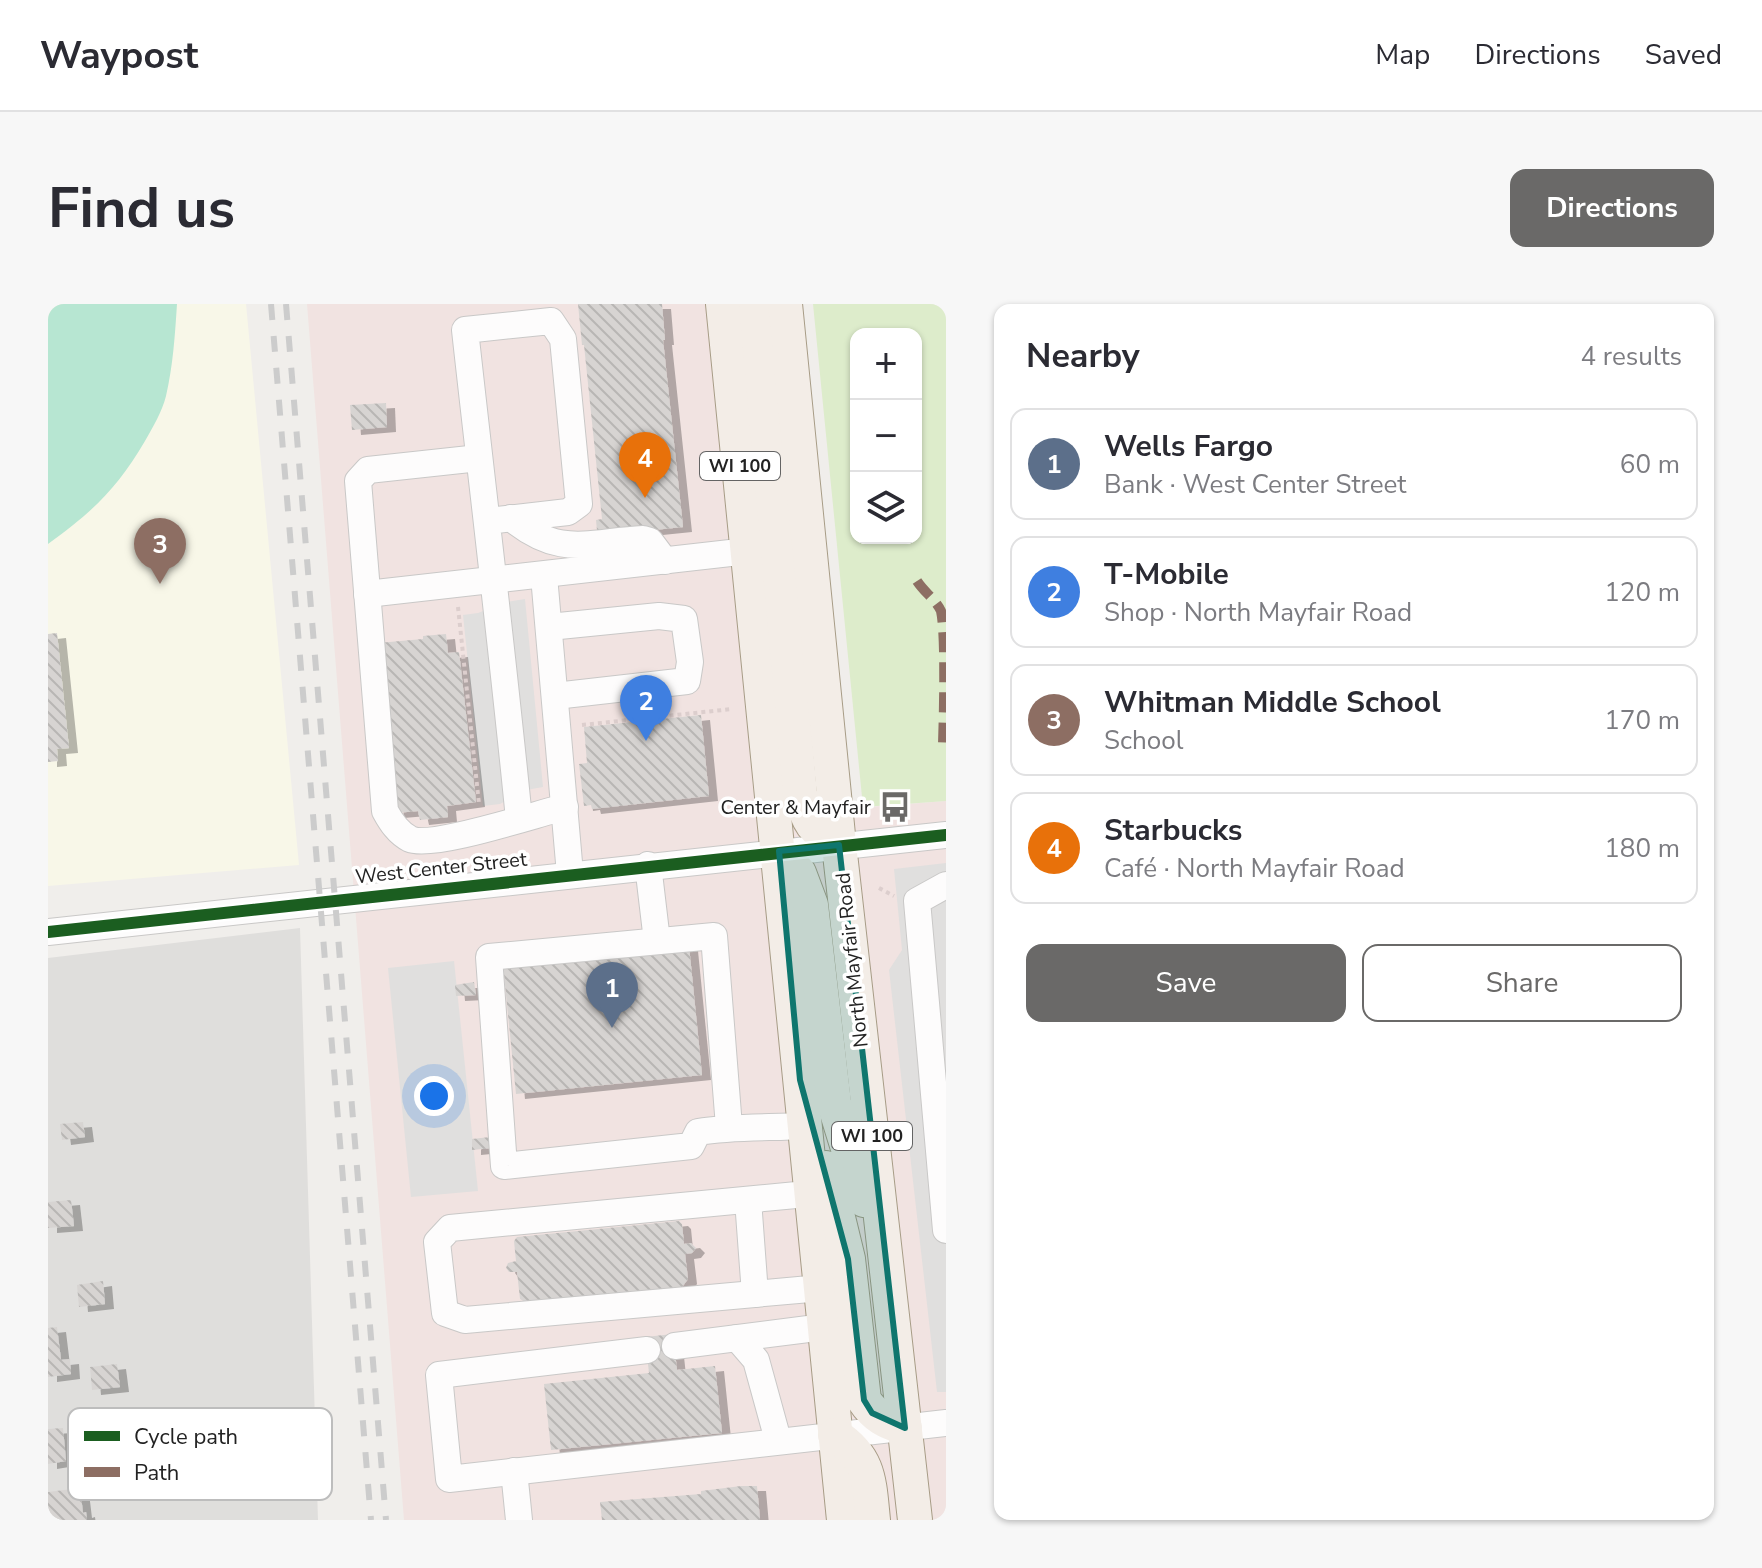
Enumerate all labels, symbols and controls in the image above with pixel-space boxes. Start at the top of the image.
text: Waypost [40,30,198,81]
text: Map [1375,36,1430,74]
text: Directions [1474,36,1601,74]
text: Saved [1645,36,1722,74]
button: Directions [1510,169,1714,247]
text: Find us [48,170,235,247]
map controls [850,328,922,544]
button: + [850,328,922,400]
text: Nearby [1026,333,1140,379]
text: 4 results [1581,339,1682,374]
button: − [850,400,922,472]
text: Wells Fargo [1104,426,1273,467]
pin: 4 [619,432,671,498]
text: 1 [1046,447,1062,482]
text: 60 m [1620,447,1680,482]
road number: WI 100 [700,452,780,480]
text: Bank · West Center Street [1104,467,1406,502]
button: layers [850,472,922,544]
pin: 3 [134,518,186,584]
text: T-Mobile [1104,554,1229,595]
text: 2 [1046,575,1062,610]
text: 120 m [1604,575,1680,610]
text: Shop · North Mayfair Road [1104,595,1412,630]
pin: 2 [620,675,672,741]
text: Whitman Middle School [1104,682,1441,723]
text: 3 [1046,703,1062,738]
text: 170 m [1604,703,1680,738]
text: School [1104,723,1183,758]
bus stop icon: Center & Mayfair [878,790,912,824]
place label: Center & Mayfair [720,794,871,821]
text: Starbucks [1104,810,1242,851]
text: 4 [1046,831,1062,866]
text: 180 m [1604,831,1680,866]
street label: West Center Street [354,845,529,890]
text: Café · North Mayfair Road [1104,851,1405,886]
street label: North Mayfair Road [829,871,875,1049]
button: Save [1026,944,1346,1022]
button: Share [1362,944,1682,1022]
pin: 1 [586,962,638,1028]
your location [414,1076,454,1116]
road number: WI 100 [832,1122,912,1150]
legend [68,1408,332,1500]
text: Cycle path [134,1422,238,1452]
text: Path [134,1458,179,1488]

